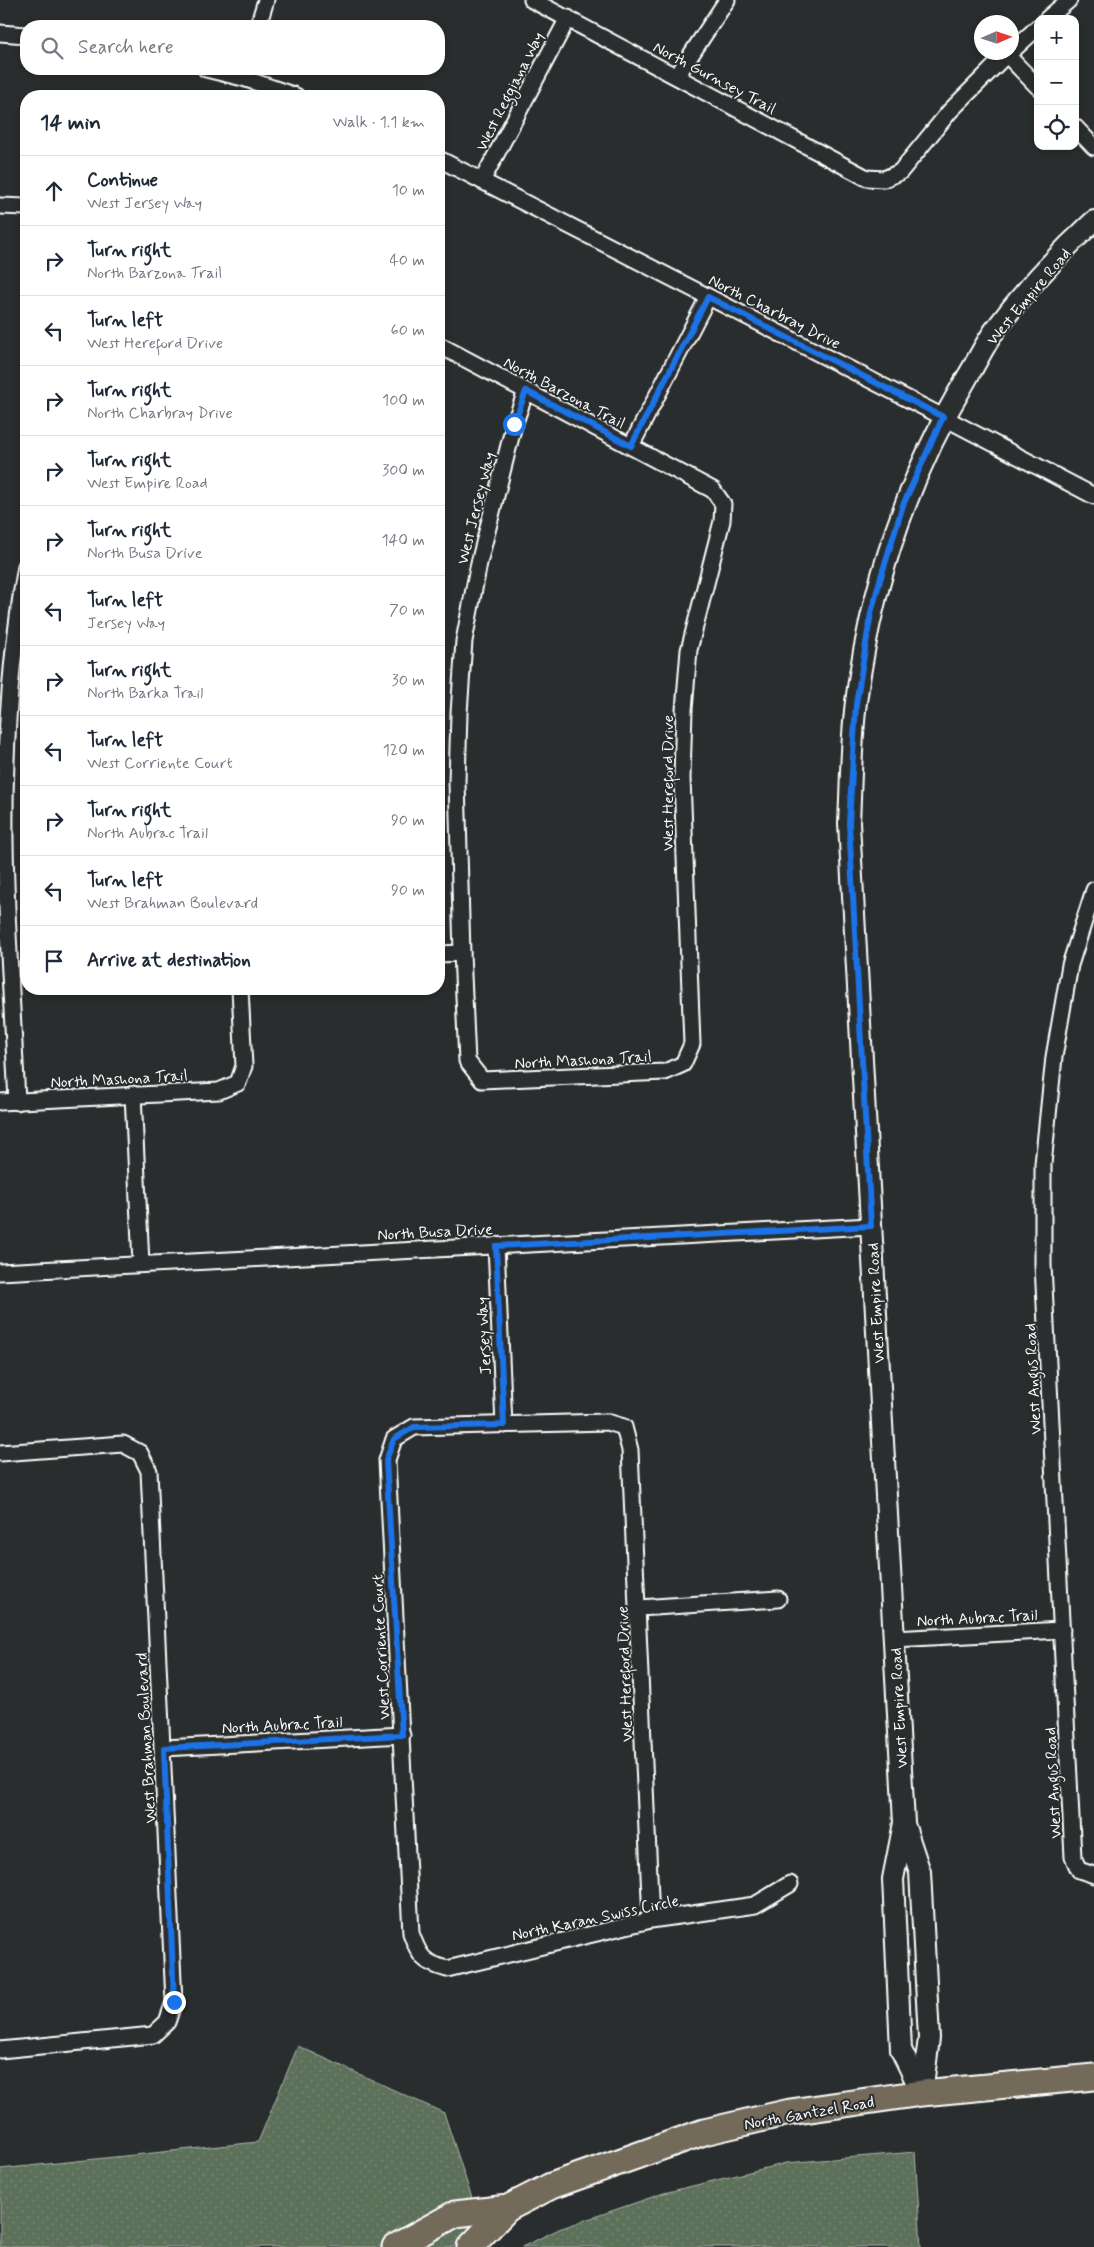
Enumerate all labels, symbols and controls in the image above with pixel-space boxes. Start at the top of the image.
north arrow [974,15,1019,60]
map controls [1034,15,1079,150]
button: + [1034,15,1079,60]
search box [20,20,445,75]
street label: West Reggiana Way [471,29,550,155]
icon: search [38,34,66,62]
text: Search here [78,35,174,60]
street label: North Gurnsey Trail [649,37,779,120]
button: − [1034,60,1079,105]
button: locate [1034,105,1079,150]
text: 14 min [40,109,101,137]
text: Walk · 1.1 km [333,112,425,133]
text: Continue [87,168,158,193]
icon: ahead [40,177,68,205]
text: 10 m [392,180,425,201]
text: West Jersey Way [87,193,202,214]
text: Turn right [87,238,171,263]
street label: West Empire Road [982,244,1076,350]
icon: right [40,247,68,275]
text: 40 m [389,250,425,271]
text: North Barzona Trail [87,263,222,284]
street label: North Charbray Drive [705,270,844,355]
text: Turn left [87,308,163,333]
icon: left [40,317,68,345]
text: 60 m [391,320,425,341]
text: West Hereford Drive [87,333,223,354]
street label: North Barzona Trail [500,352,629,434]
text: Turn right [87,378,171,403]
icon: right [40,387,68,415]
text: 100 m [382,390,425,411]
text: North Charbray Drive [87,403,233,424]
route start [503,413,526,436]
text: Turn right [87,448,171,473]
street label: West Jersey Way [452,450,501,567]
icon: right [40,457,68,485]
text: 300 m [382,460,425,481]
text: West Empire Road [87,473,208,494]
text: Turn right [87,518,171,543]
icon: right [40,527,68,555]
text: 140 m [381,530,425,551]
text: North Busa Drive [87,543,203,564]
text: Turn left [87,588,163,613]
icon: left [40,597,68,625]
text: 70 m [389,600,425,621]
text: Jersey Way [87,613,165,634]
text: Turn right [87,658,171,683]
icon: right [40,667,68,695]
text: 30 m [392,670,425,691]
text: North Barka Trail [87,683,203,704]
street label: West Hereford Drive [658,715,681,851]
text: Turn left [87,728,163,753]
icon: left [40,737,68,765]
text: 120 m [383,740,425,761]
text: West Corriente Court [87,753,233,774]
text: Turn right [87,798,171,823]
icon: right [40,807,68,835]
text: 90 m [391,810,425,831]
text: North Aubrac Trail [87,823,208,844]
text: Turn left [87,868,163,893]
icon: left [40,877,68,905]
text: 90 m [391,880,425,901]
text: West Brahman Boulevard [87,893,258,914]
icon: arrive [40,947,68,975]
text: Arrive at destination [87,948,251,973]
street label: North Mashona Trail [514,1046,652,1075]
street label: North Mashona Trail [50,1065,188,1094]
street label: North Busa Drive [377,1219,493,1246]
street label: West Empire Road [863,1242,890,1364]
street label: Jersey Way [472,1296,497,1375]
street label: West Angus Road [1020,1323,1048,1435]
street label: West Corriente Court [367,1574,396,1720]
street label: West Hereford Drive [613,1605,640,1742]
street label: North Aubrac Trail [916,1605,1038,1632]
street label: West Empire Road [886,1647,913,1769]
street label: West Brahman Boulevard [132,1652,161,1824]
street label: North Aubrac Trail [221,1712,343,1739]
street label: West Angus Road [1040,1727,1068,1839]
street label: North Karan Swiss Circle [510,1890,681,1946]
route end [163,1991,186,2014]
street label: North Gantzel Road [742,2092,876,2135]

